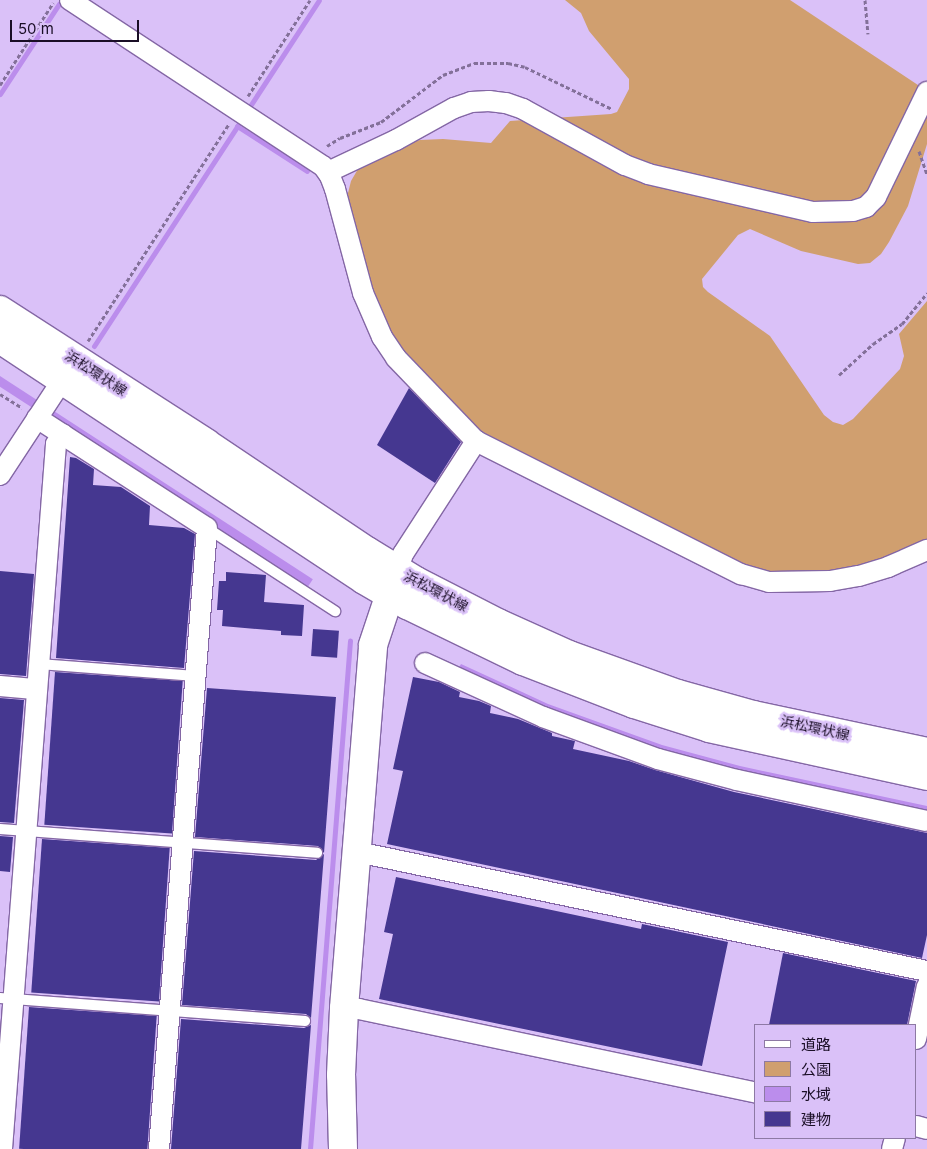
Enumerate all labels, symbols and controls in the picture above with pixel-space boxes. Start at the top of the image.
scale bar [12,10,141,42]
text: 50 m [18,19,54,38]
street label: 浜松環状線 [62,347,130,399]
street label: 浜松環状線 [401,567,471,615]
street label: 浜松環状線 [779,713,851,743]
legend [754,1024,917,1139]
text: 道路 [801,1035,831,1054]
text: 公園 [801,1060,831,1079]
text: 水域 [801,1085,831,1104]
text: 建物 [801,1110,831,1129]

